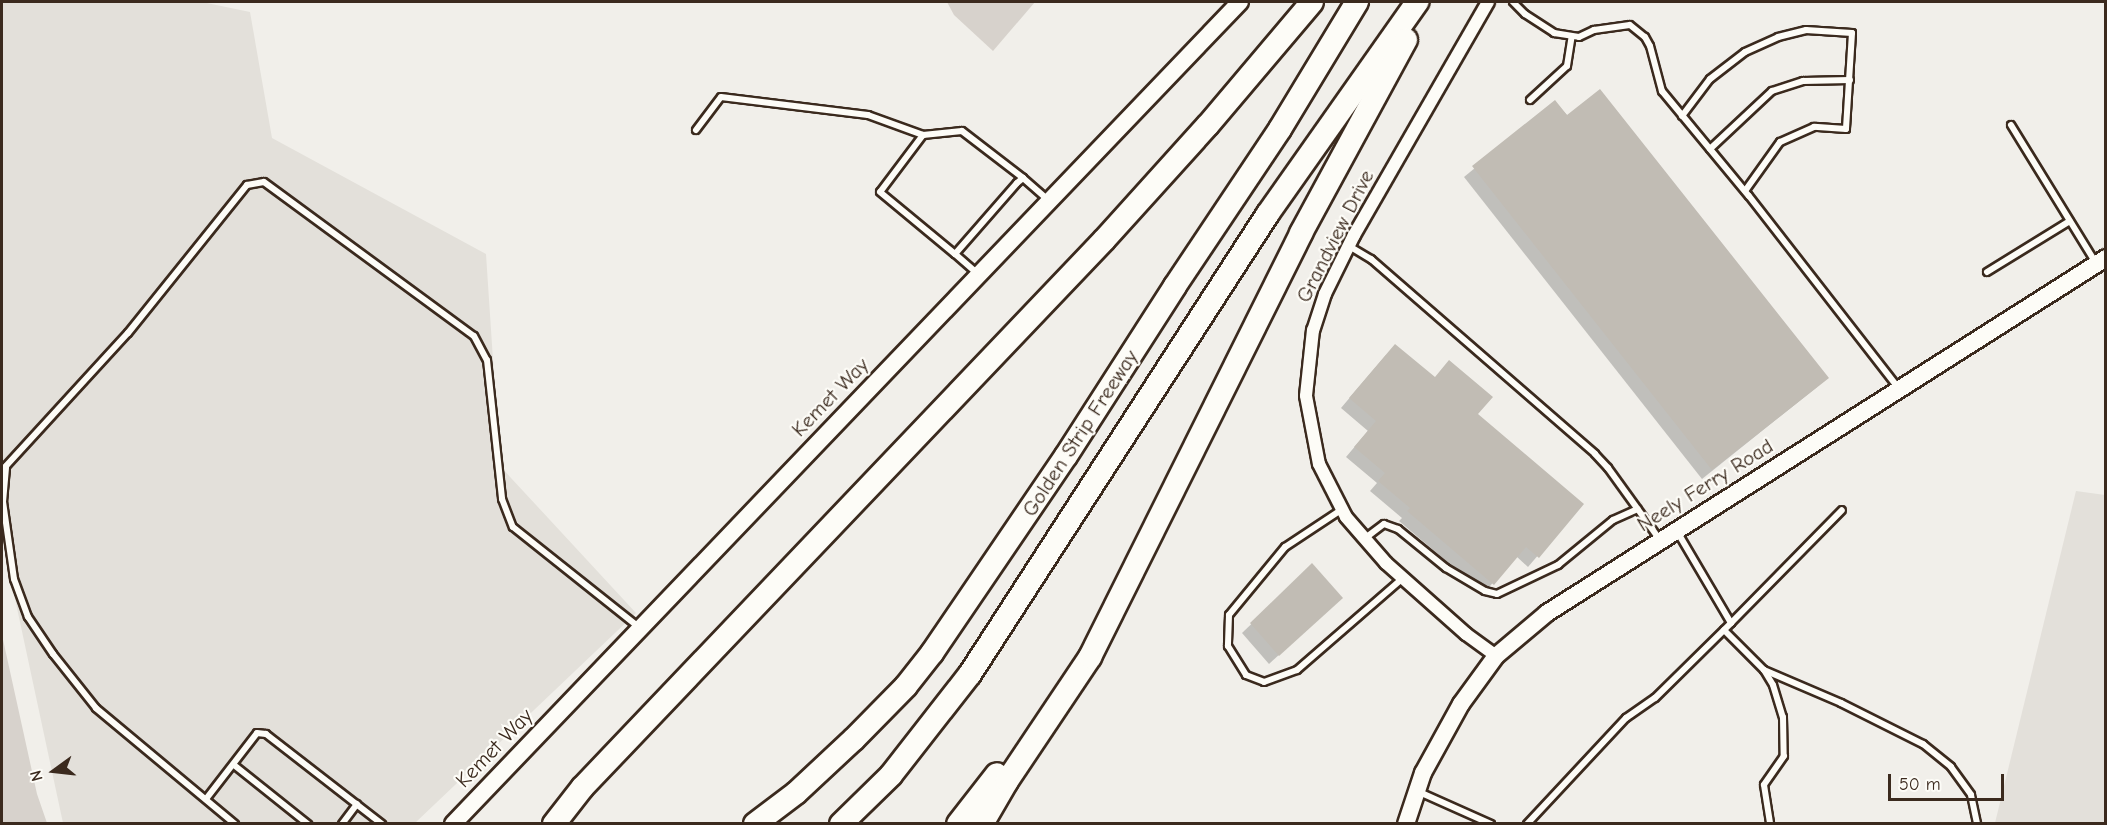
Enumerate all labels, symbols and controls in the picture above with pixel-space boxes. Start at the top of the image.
street label: Grandview Drive [1291,166,1379,306]
street label: Golden Strip Freeway [1017,345,1143,521]
street label: Kemet Way [786,352,874,442]
street label: Neely Ferry Road [1632,433,1778,537]
street label: Kemet Way [450,703,538,793]
north arrow [24,741,84,801]
scale bar [1891,762,2006,800]
text: N [27,768,47,783]
text: 50 m [1899,774,1941,795]

